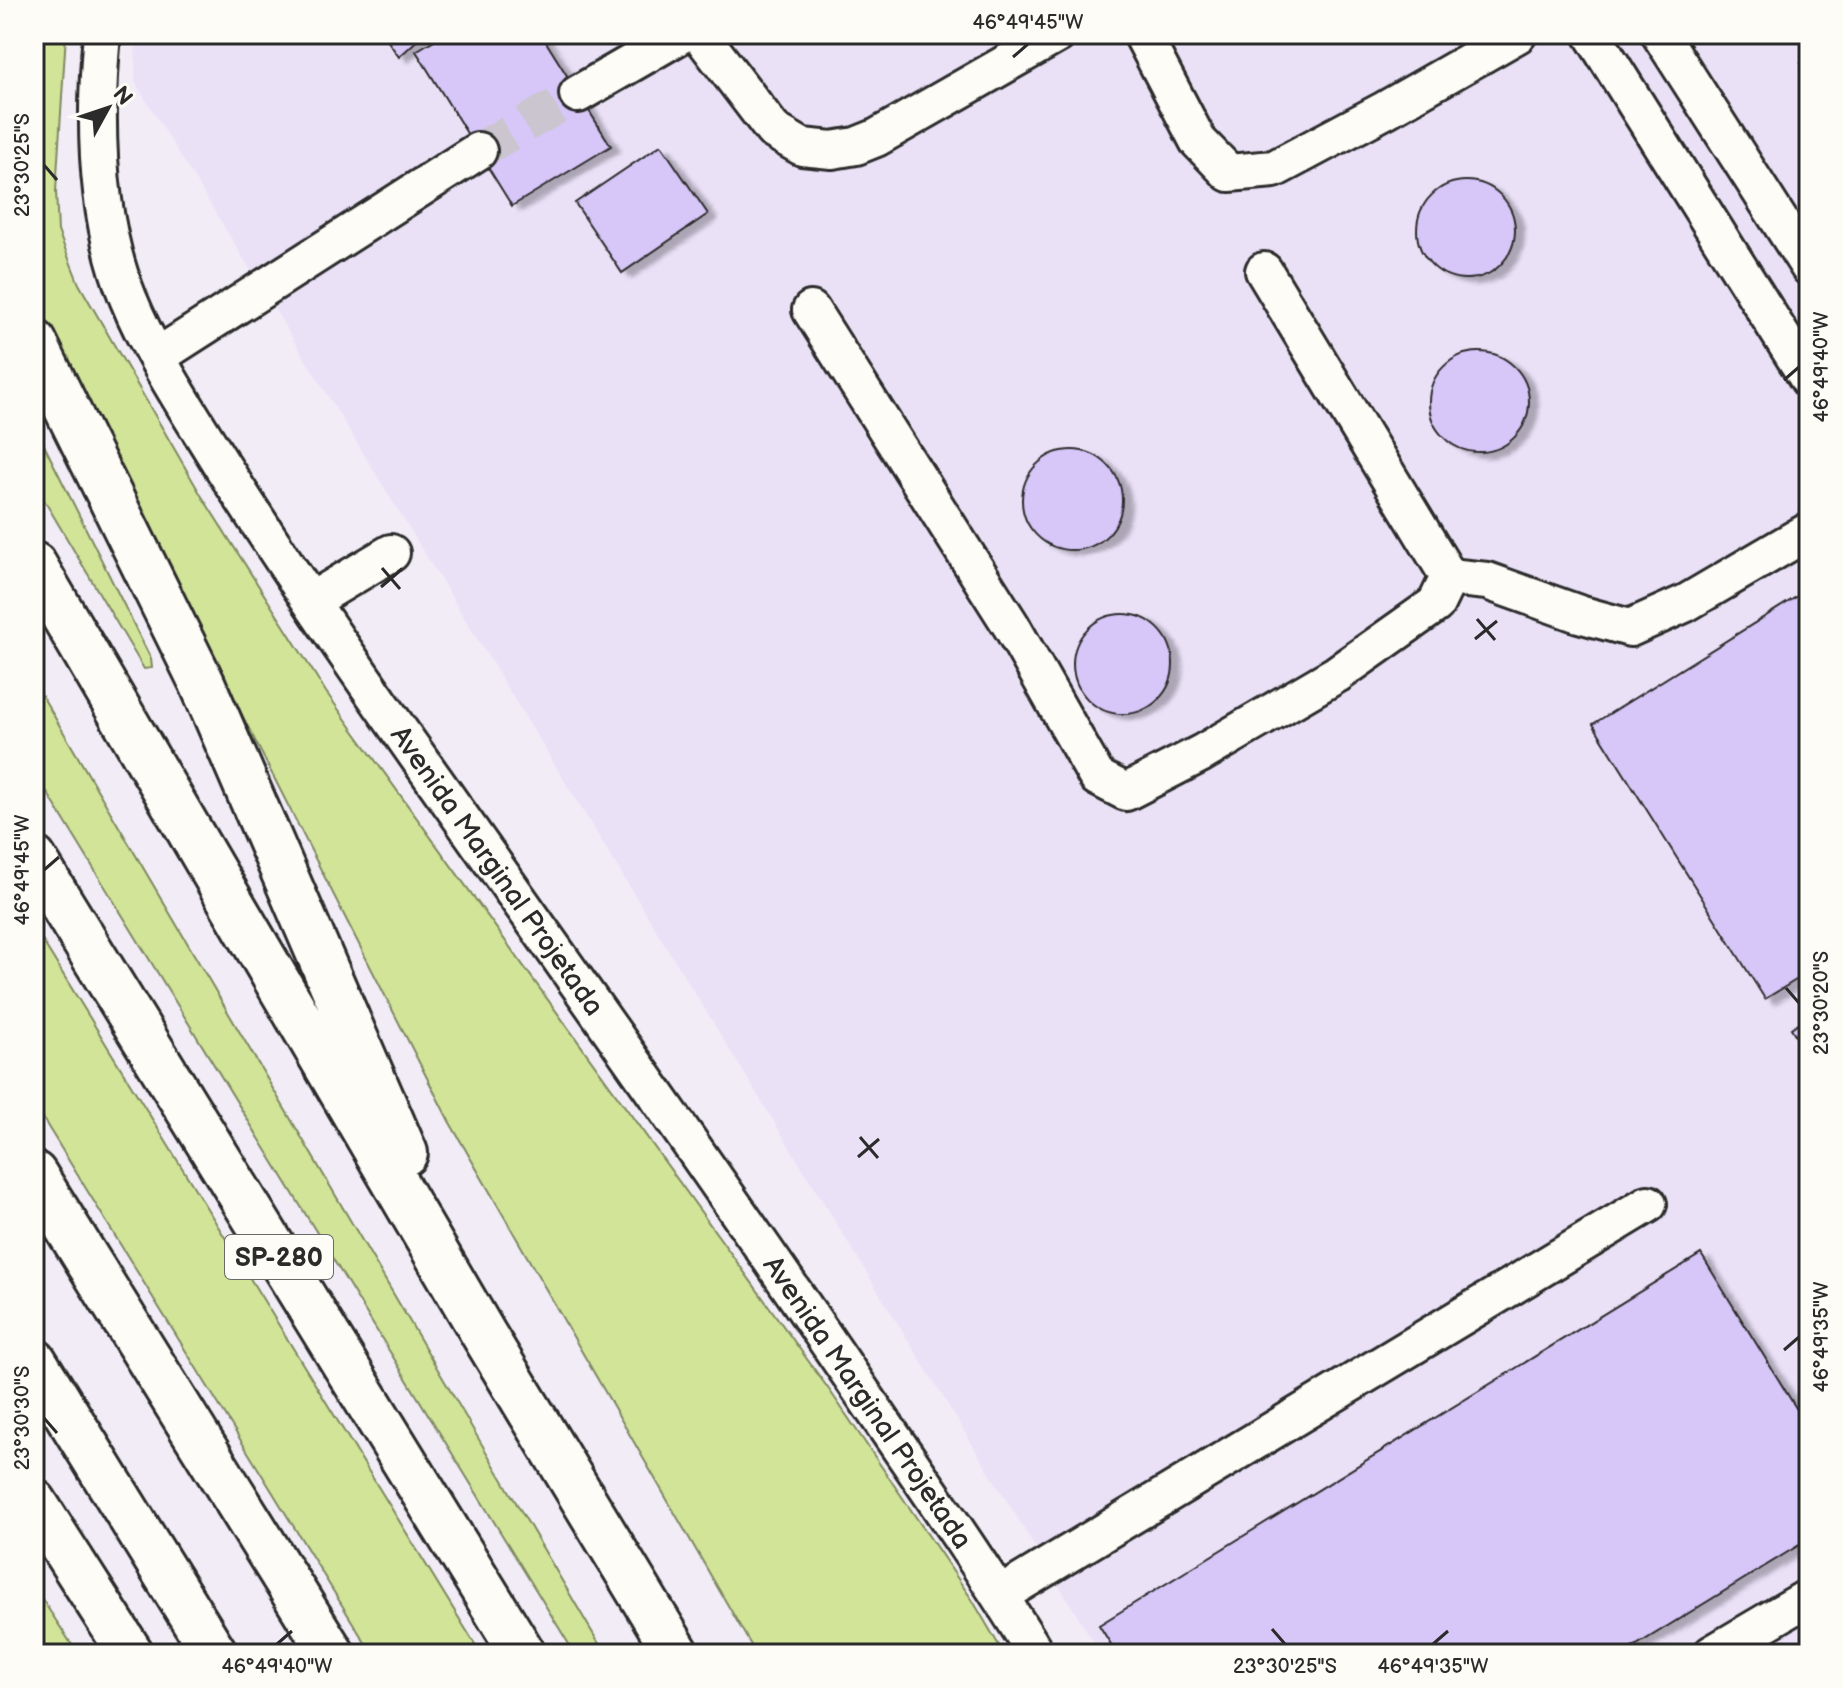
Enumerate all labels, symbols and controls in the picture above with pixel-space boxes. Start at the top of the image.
text: 46°49'45"W [973,11,1083,35]
north arrow [68,68,148,148]
text: N [107,81,138,111]
text: 23°30'25"S [11,113,35,217]
text: 46°49'40"W [1810,311,1834,423]
street label: Avenida Marginal Projetada [383,720,610,1022]
text: 46°49'45"W [11,815,35,925]
text: 23°30'20"S [1810,951,1834,1055]
road number: SP-280 [225,1235,333,1279]
street label: Avenida Marginal Projetada [756,1250,979,1555]
text: 46°49'35"W [1810,1282,1834,1392]
text: 23°30'30"S [11,1366,35,1470]
text: 46°49'40"W [221,1655,333,1679]
text: 23°30'25"S [1233,1655,1337,1679]
text: 46°49'35"W [1378,1655,1488,1679]

